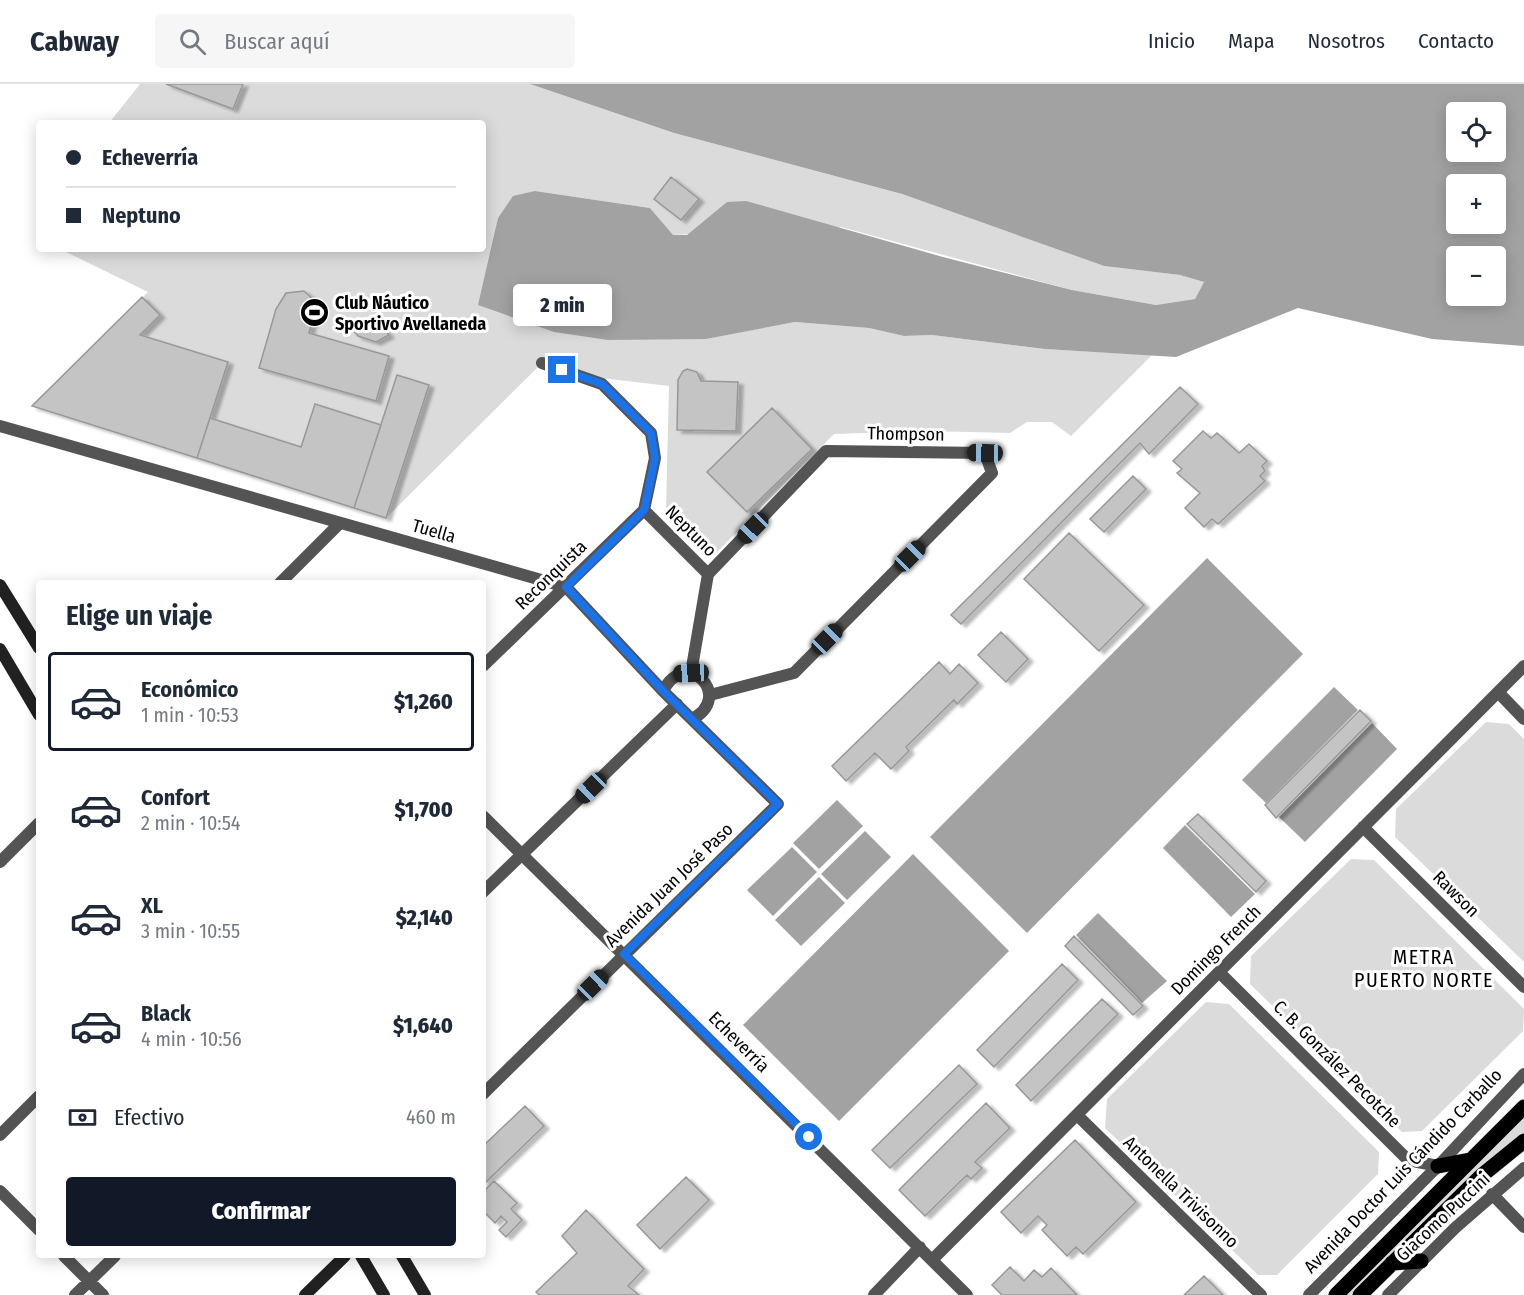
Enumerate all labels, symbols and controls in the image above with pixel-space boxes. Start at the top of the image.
search box [155,14,575,68]
text: Cabway [30,25,119,58]
icon: search [176,25,209,58]
text: Buscar aquí [224,28,330,55]
text: Inicio [1148,28,1195,54]
text: Mapa [1228,28,1275,54]
text: Nosotros [1308,28,1385,54]
text: Contacto [1418,28,1494,54]
map controls [1446,102,1506,306]
button: locate [1446,102,1506,162]
text: Echeverría [102,144,198,171]
button: + [1446,174,1506,234]
text: Neptuno [102,202,181,229]
button: − [1446,246,1506,306]
callout: 2 min [512,283,612,325]
place label: Club Náutico Sportivo Avellaneda [335,292,486,335]
text: 2 min [540,293,585,317]
sports icon: Club Náutico Sportivo Avellaneda [298,297,330,329]
route end [548,356,575,383]
street label: Thompson [867,422,945,446]
car [967,444,1003,462]
street label: Neptuno [661,501,721,561]
car [734,509,772,547]
street label: Tuella [410,514,458,548]
street label: Reconquista [511,535,591,614]
car [891,537,929,575]
text: Elige un viaje [66,600,212,632]
car [808,620,846,658]
car [673,663,709,683]
icon: car [69,675,123,729]
text: Económico [141,676,239,703]
text: $1,260 [394,688,453,715]
text: 1 min · 10:53 [141,703,239,727]
car [572,769,610,807]
icon: car [69,783,123,837]
text: Confort [141,784,210,811]
text: $1,700 [395,796,453,823]
text: 2 min · 10:54 [141,811,241,835]
street label: Avenida Juan José Paso [600,818,738,952]
street label: Rawson [1428,866,1484,922]
icon: car [69,891,123,945]
text: XL [141,892,163,919]
street label: Domingo French [1166,900,1266,1000]
text: $2,140 [396,904,453,931]
text: 3 min · 10:55 [141,919,240,943]
district label: METRA PUERTO NORTE [1354,945,1494,992]
car [574,966,612,1004]
street label: C. B. González Pecotche [1269,996,1405,1132]
icon: car [69,999,123,1053]
text: Black [141,1000,191,1027]
street label: Echeverría [704,1007,774,1077]
text: $1,640 [393,1012,453,1039]
text: 4 min · 10:56 [141,1027,242,1051]
street label: Avenida Doctor Luis Cándido Carballo [1299,1064,1507,1278]
icon: cash [66,1101,99,1134]
text: Efectivo [114,1104,185,1131]
text: 460 m [406,1105,456,1129]
route start [795,1123,822,1150]
street label: Antonella Trivisonno [1119,1131,1243,1253]
street label: Giacomo Puccini [1392,1168,1494,1266]
button: Confirmar [66,1177,456,1246]

